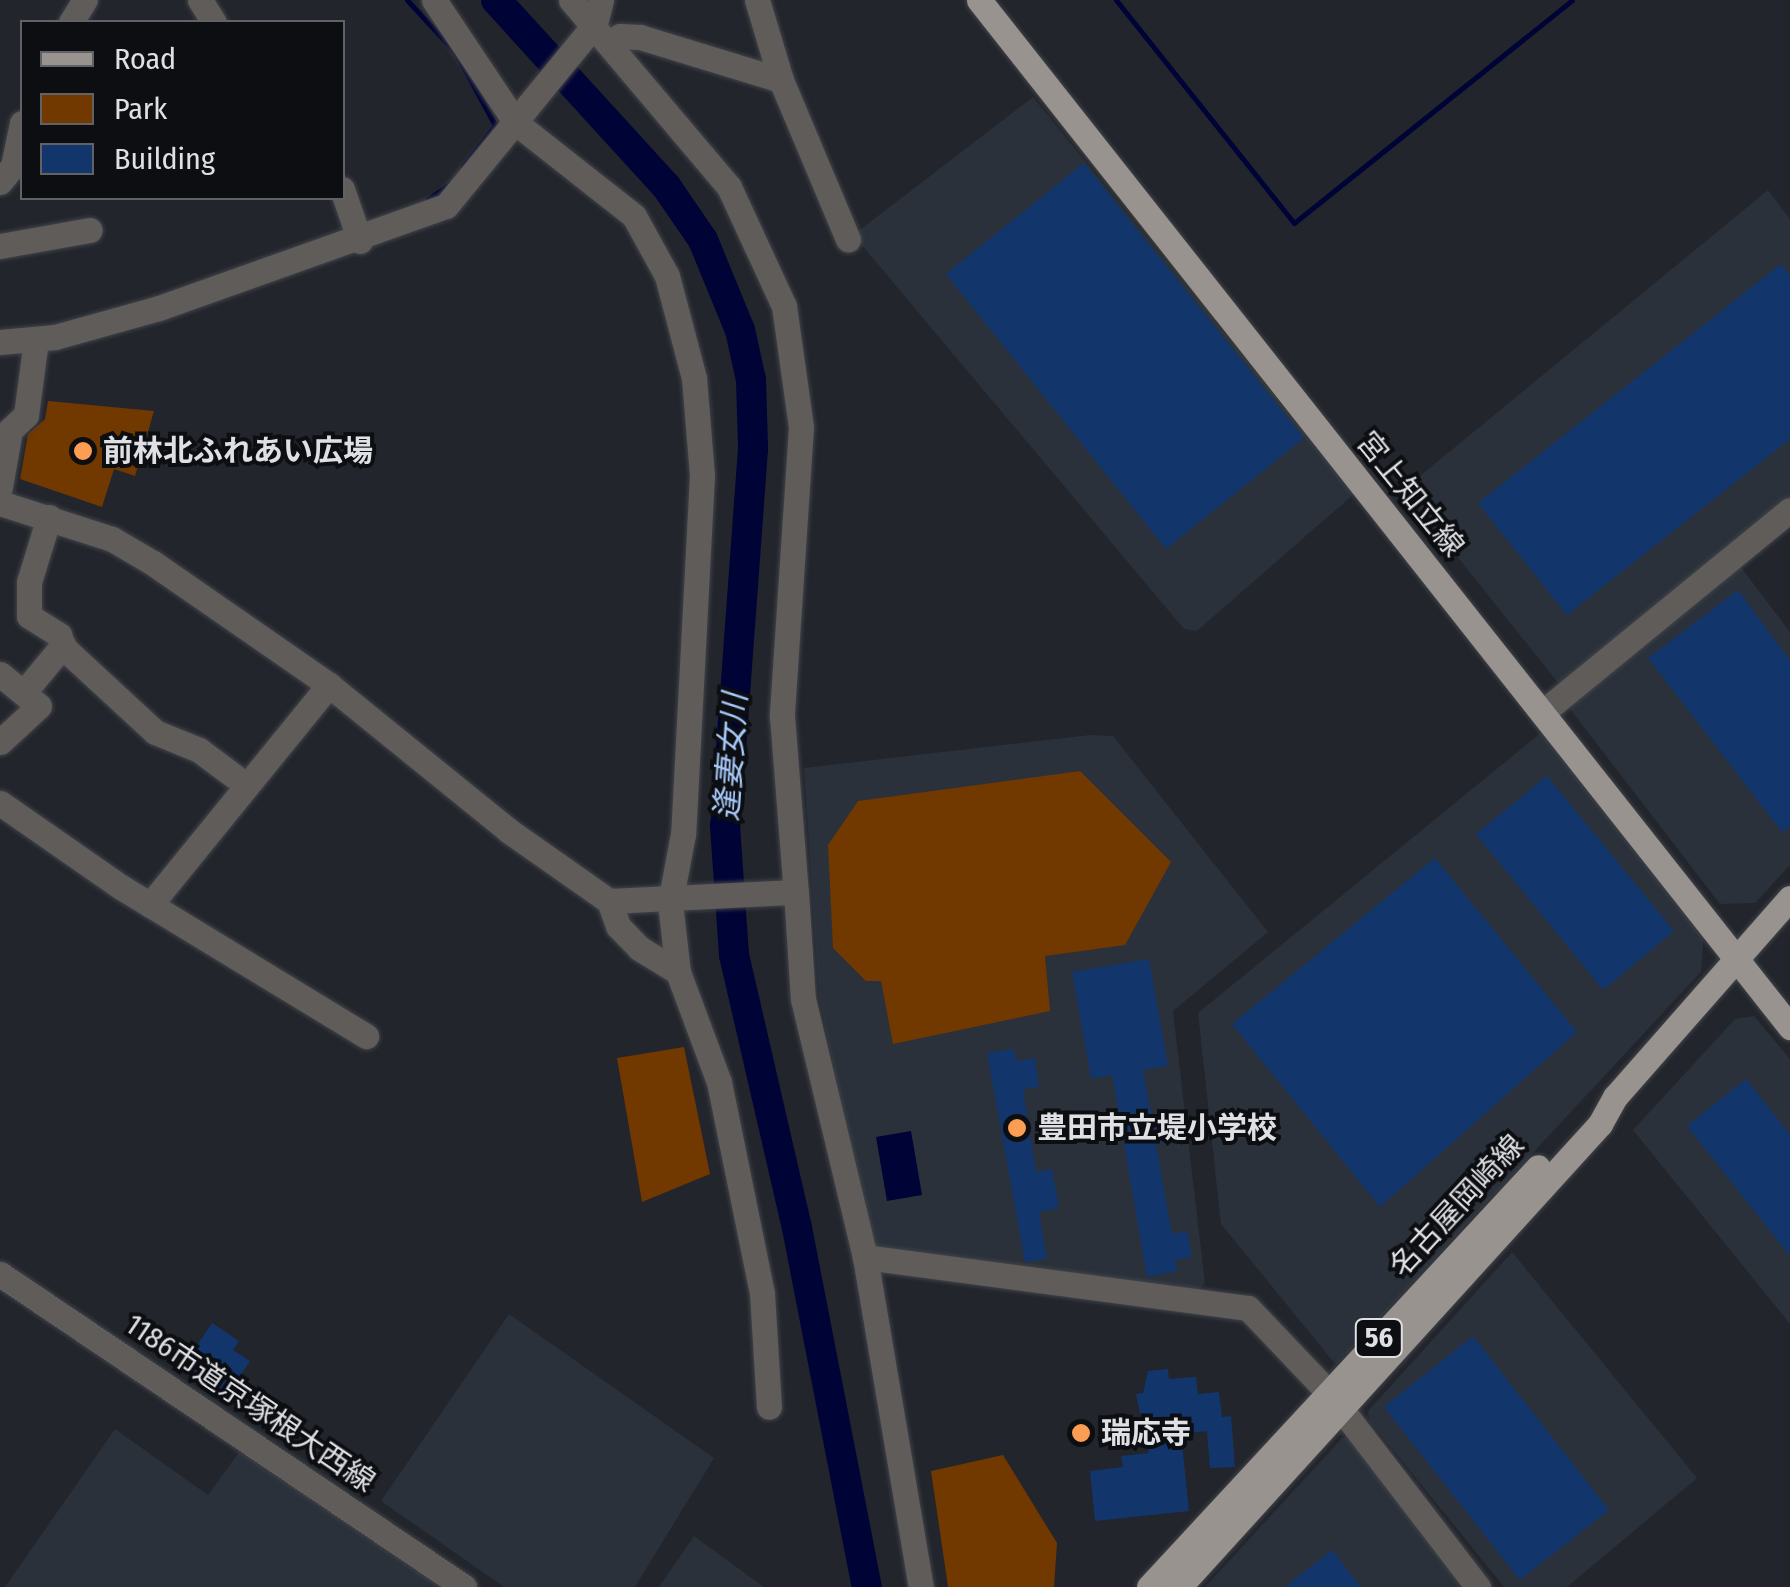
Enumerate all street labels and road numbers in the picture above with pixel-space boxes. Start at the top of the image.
street label: 宮上知立線 [1349,424,1471,564]
street label: 名古屋岡崎線 [1382,1128,1532,1284]
street label: 1186市道京塚根大西線 [119,1306,381,1500]
road number: 56 [1354,1315,1404,1361]

